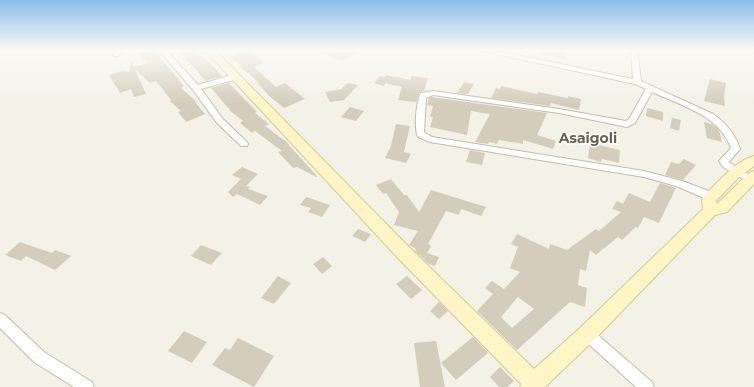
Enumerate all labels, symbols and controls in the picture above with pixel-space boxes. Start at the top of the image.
district label: Asaigoli [558,129,617,147]

